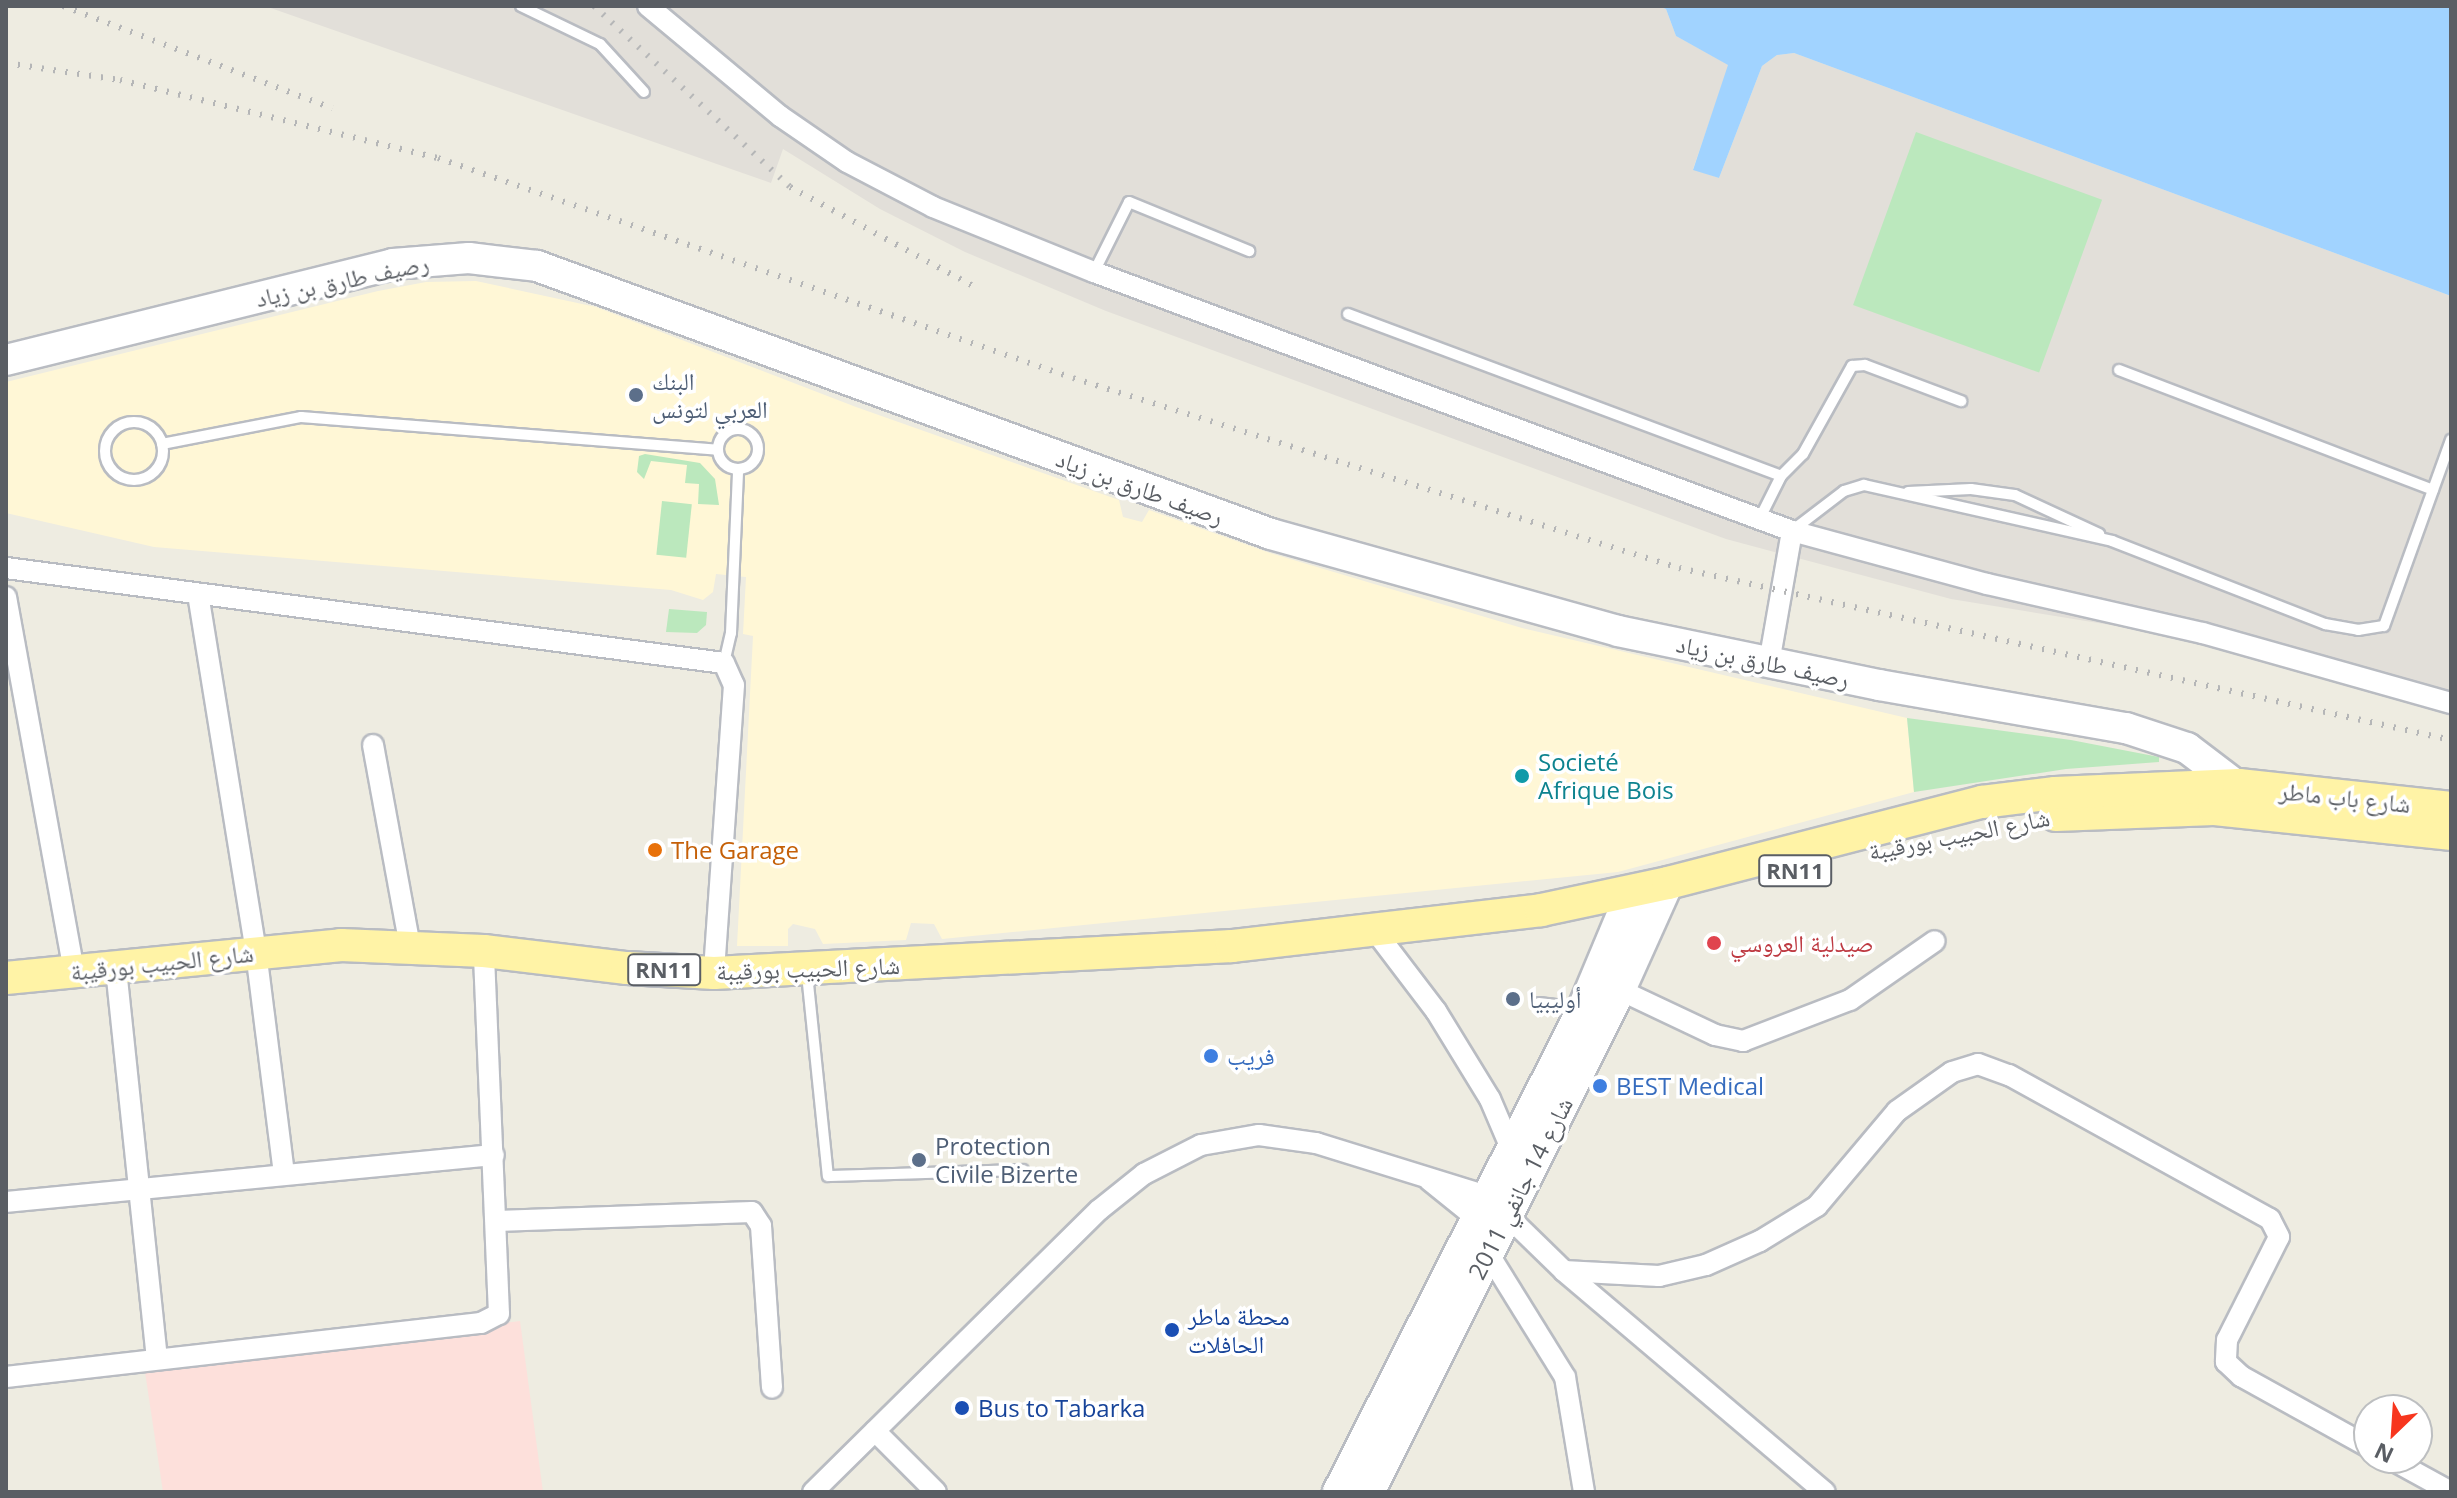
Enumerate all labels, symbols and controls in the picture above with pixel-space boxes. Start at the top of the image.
street label: رصيف طارق بن زياد [253,248,431,312]
place label: البنك العربي لتونس [652,367,768,423]
marker: البنك العربي لتونس [627,386,645,404]
street label: رصيف طارق بن زياد [1052,443,1228,531]
street label: رصيف طارق بن زياد [1674,629,1852,693]
place label: Societé Afrique Bois [1538,748,1674,804]
marker: Societé Afrique Bois [1513,767,1531,785]
street label: شارع باب ماطر [2278,776,2412,818]
street label: شارع الحبيب بورقيبة [1866,802,2052,866]
place label: The Garage [671,836,799,864]
marker: The Garage [646,841,664,859]
road number: RN11 [1757,853,1833,889]
place label: صيدلية العروسي [1730,929,1874,957]
marker: صيدلية العروسي [1705,934,1723,952]
street label: شارع الحبيب بورقيبة [69,938,255,986]
street label: شارع الحبيب بورقيبة [716,950,900,986]
road number: RN11 [626,952,702,988]
place label: أوليبيا [1529,985,1581,1013]
marker: أوليبيا [1504,990,1522,1008]
place label: فريب [1227,1042,1275,1070]
marker: فريب [1202,1047,1220,1065]
place label: BEST Medical [1616,1072,1764,1100]
marker: BEST Medical [1591,1077,1609,1095]
street label: شارع 14 جانفي 2011 [1462,1092,1578,1284]
place label: Protection Civile Bizerte [935,1132,1078,1188]
marker: Protection Civile Bizerte [910,1151,928,1169]
place label: محطة ماطر الحافلات [1188,1302,1290,1358]
marker: محطة ماطر الحافلات [1163,1321,1181,1339]
place label: Bus to Tabarka [978,1394,1145,1422]
north arrow [2353,1394,2433,1474]
marker: Bus to Tabarka [953,1399,971,1417]
text: N [2369,1437,2398,1471]

